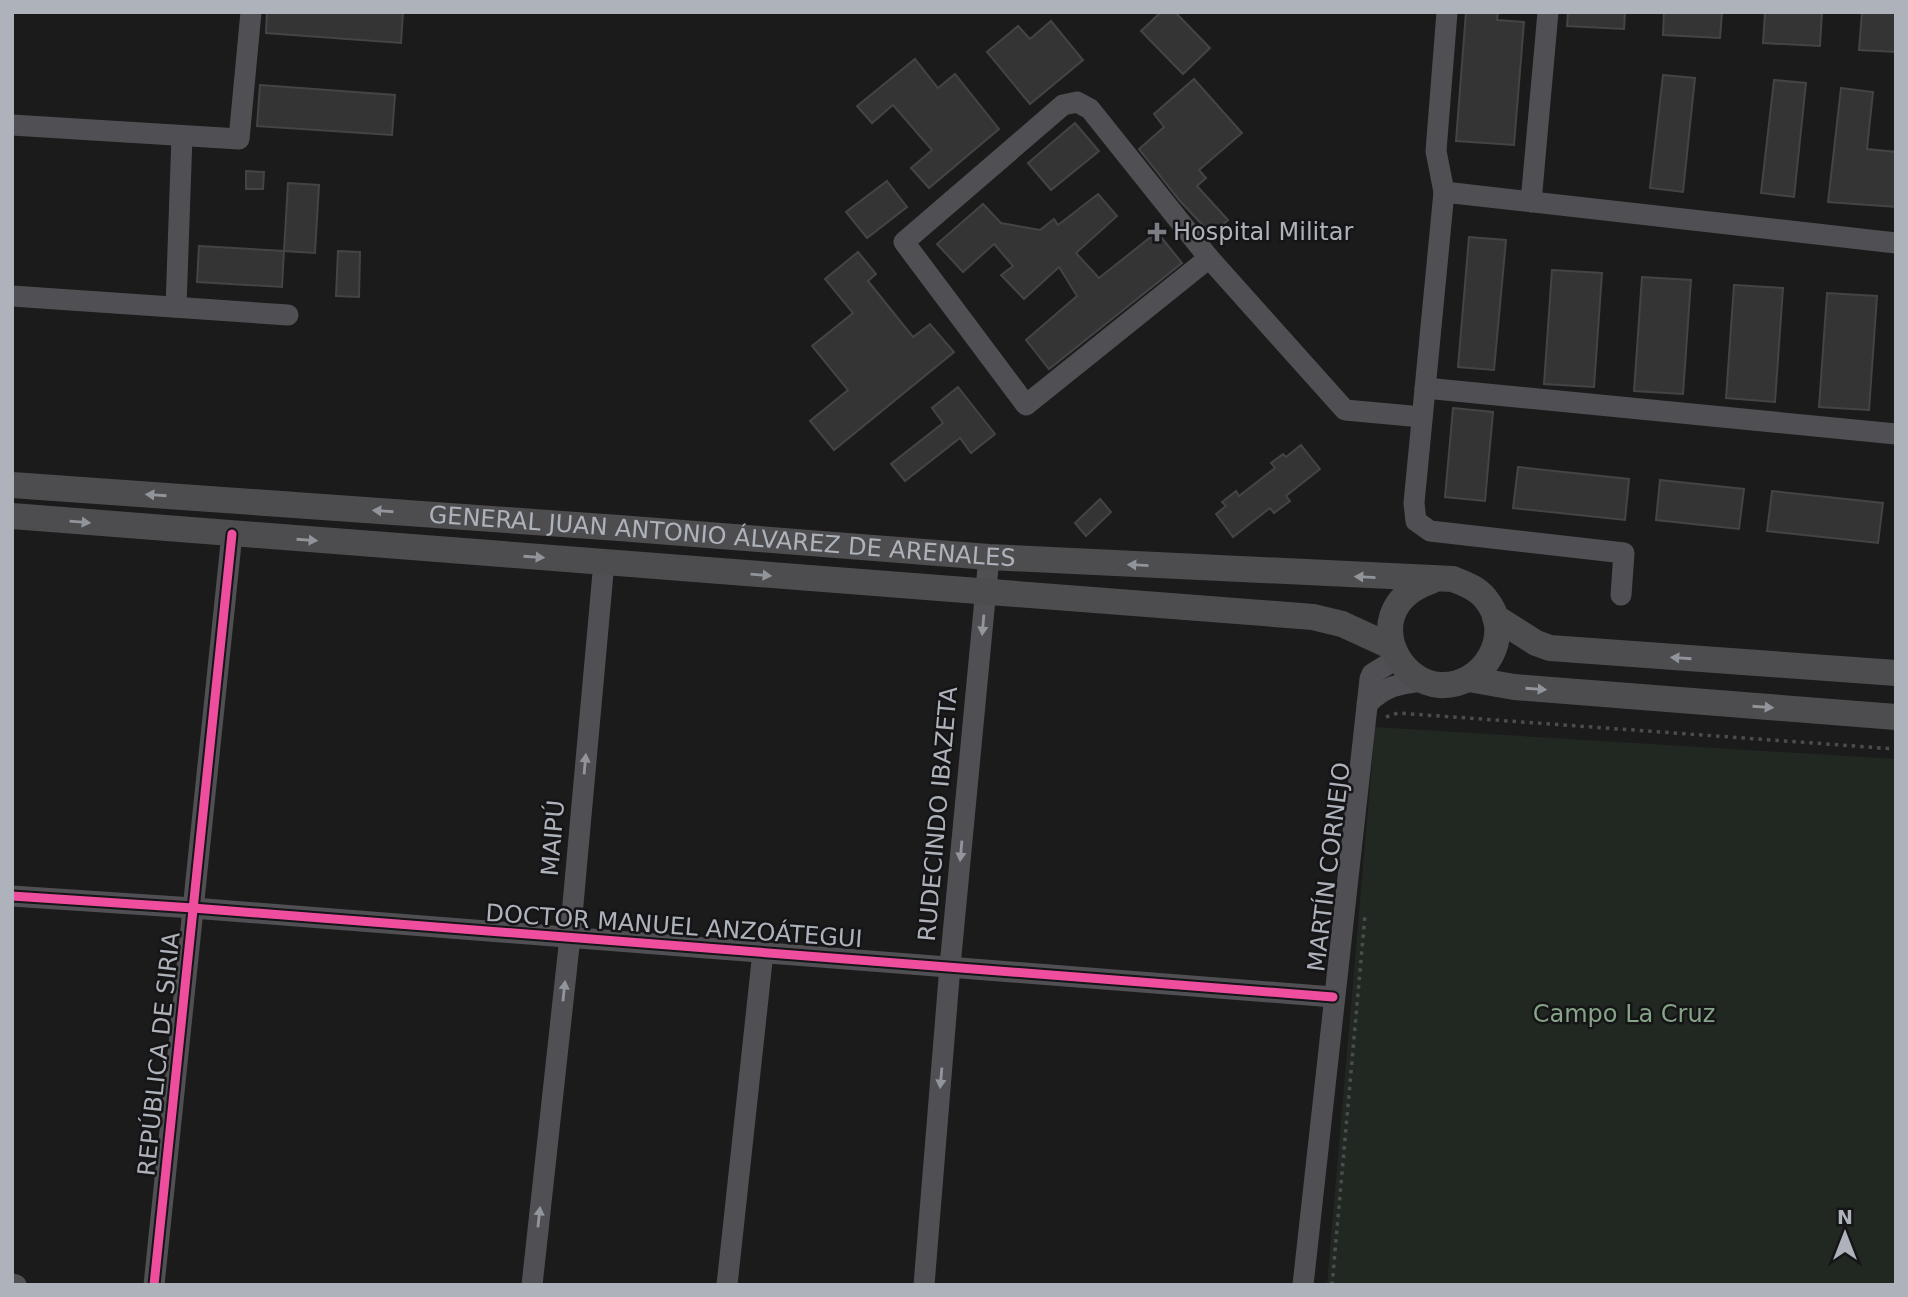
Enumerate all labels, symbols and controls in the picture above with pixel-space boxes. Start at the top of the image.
place label: Hospital Militar [1173,218,1353,246]
marker: Hospital Militar [1147,222,1167,242]
one-way arrow [145,489,167,500]
street label: GENERAL JUAN ANTONIO ÁLVAREZ DE ARENALES [428,501,1016,572]
one-way arrow [372,505,394,516]
one-way arrow [69,517,91,528]
one-way arrow [296,535,318,546]
one-way arrow [523,552,545,563]
one-way arrow [1127,559,1149,570]
one-way arrow [750,570,772,581]
one-way arrow [1354,571,1376,582]
one-way arrow [977,614,988,636]
one-way arrow [1670,652,1692,663]
one-way arrow [1525,684,1547,695]
street label: RUDECINDO IBAZETA [913,685,963,942]
one-way arrow [1752,702,1774,713]
one-way arrow [580,753,591,775]
street label: MARTÍN CORNEJO [1301,761,1356,973]
street label: MAIPÚ [534,799,570,877]
one-way arrow [955,840,966,862]
street label: DOCTOR MANUEL ANZOÁTEGUI [485,898,863,953]
street label: REPÚBLICA DE SIRIA [130,930,186,1177]
one-way arrow [559,980,570,1002]
park label: Campo La Cruz [1533,1000,1715,1028]
one-way arrow [935,1067,946,1089]
north arrow [1810,1199,1880,1269]
one-way arrow [534,1206,545,1228]
text: N [1837,1206,1853,1228]

